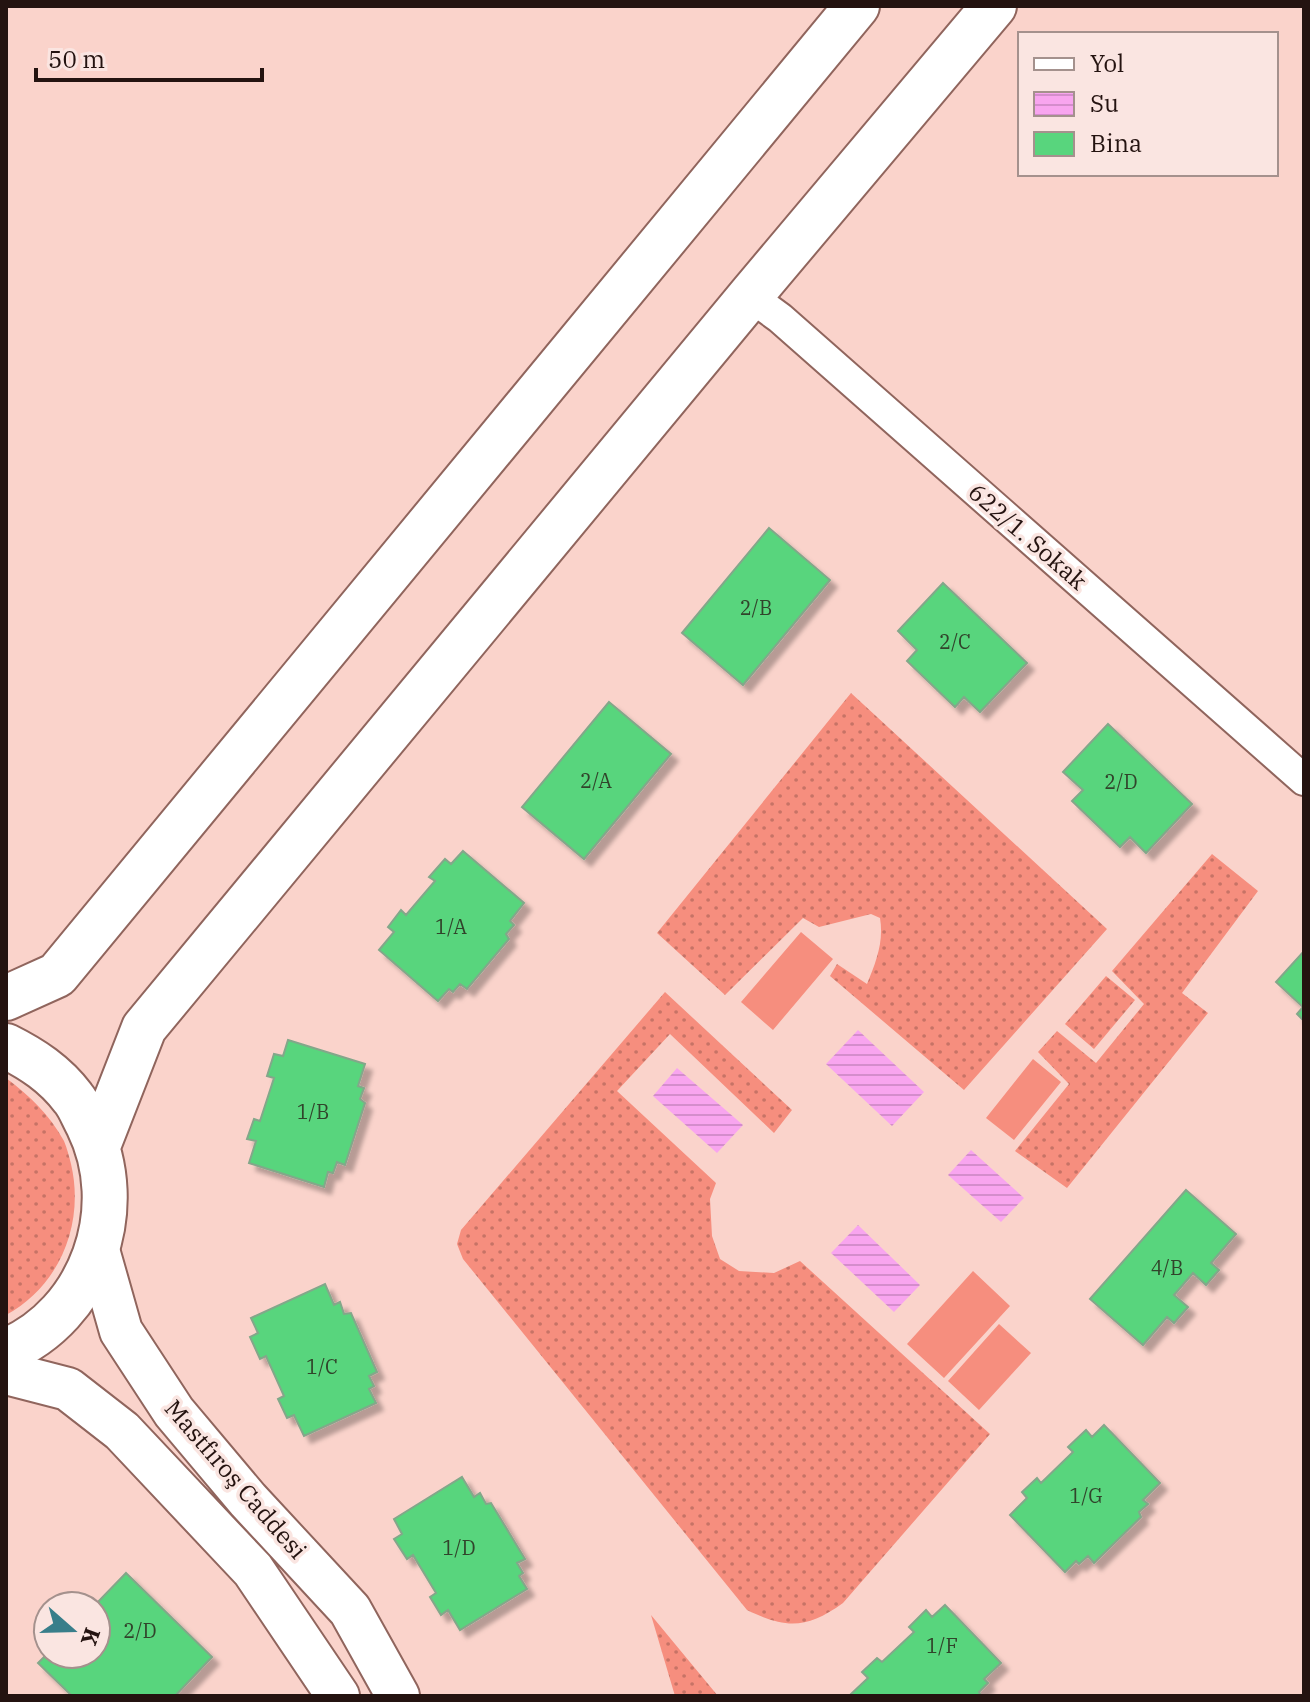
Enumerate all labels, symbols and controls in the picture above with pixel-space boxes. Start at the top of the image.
scale bar [36,32,262,82]
legend [1018,32,1278,176]
text: 50 m [48,43,105,75]
text: Yol [1090,47,1124,79]
text: Su [1090,87,1119,119]
text: Bina [1090,127,1142,159]
street label: 622/1. Sokak [962,476,1094,596]
house number: 2/B [740,594,772,621]
house number: 2/C [939,628,971,655]
house number: 2/A [580,767,612,794]
house number: 2/D [1104,768,1138,795]
house number: 1/A [435,913,467,940]
house number: 1/B [297,1098,329,1125]
house number: 4/B [1151,1254,1183,1281]
house number: 1/C [306,1353,338,1380]
street label: Mastfıroş Caddesi [158,1393,314,1565]
house number: 1/G [1069,1482,1103,1509]
house number: 1/D [442,1534,476,1561]
north arrow [32,1590,112,1670]
house number: 2/D [123,1617,157,1644]
text: K [75,1624,108,1650]
house number: 1/F [926,1632,958,1659]

